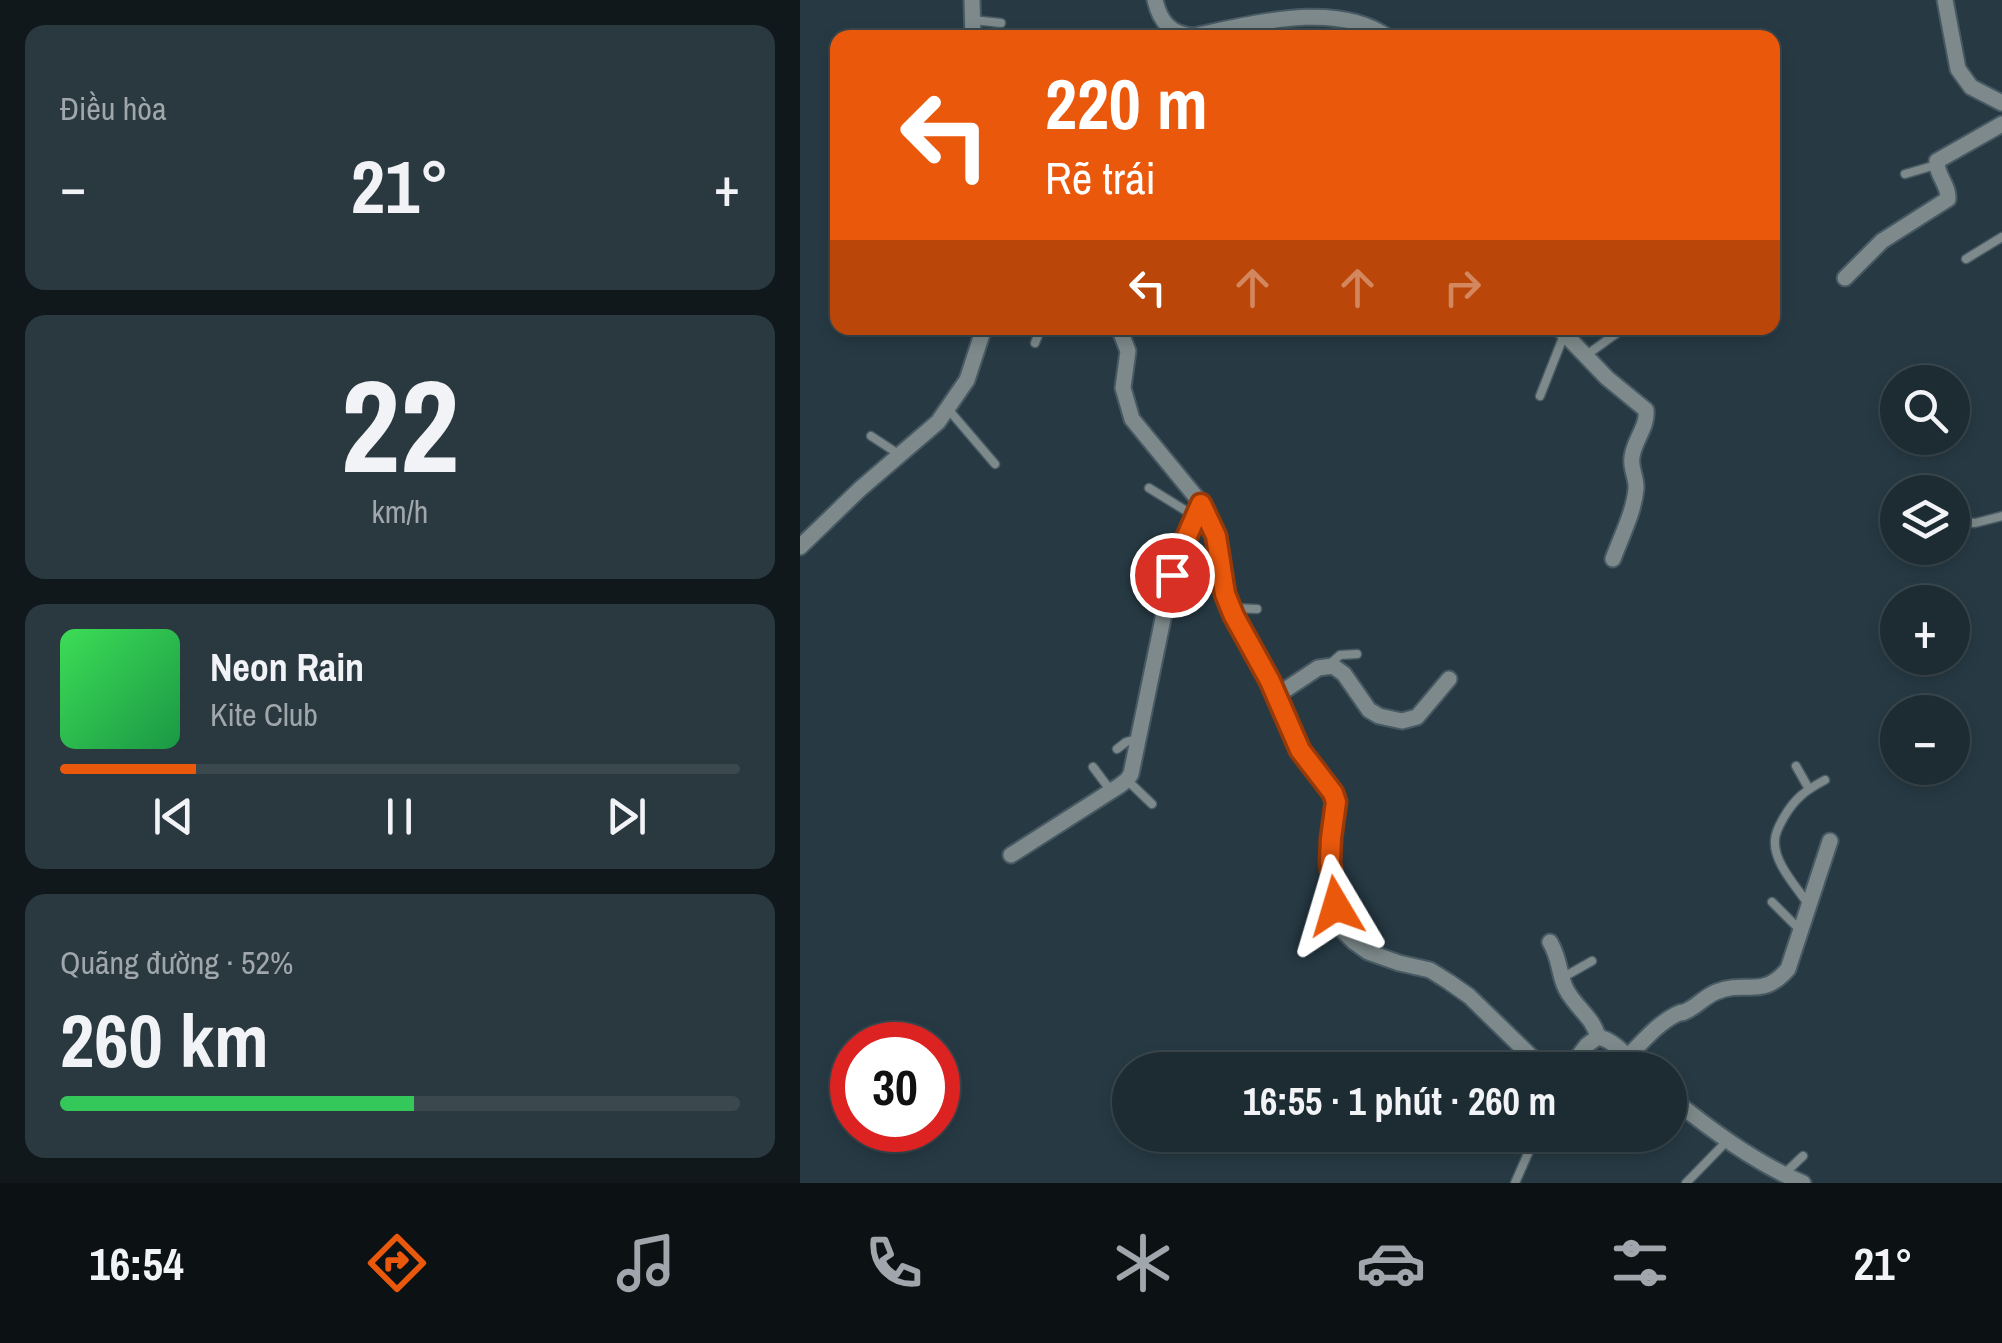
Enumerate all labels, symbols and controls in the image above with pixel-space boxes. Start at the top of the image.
text: 220 m [1045,57,1208,151]
icon: left [880,70,1010,200]
text: Điều hòa [60,87,167,130]
text: 21° [351,135,449,236]
text: Rẽ trái [1045,147,1156,208]
text: − [60,149,86,223]
text: + [714,149,740,223]
icon: left [1120,260,1175,315]
icon: ahead [1225,260,1280,315]
icon: ahead [1330,260,1385,315]
icon: right [1435,260,1490,315]
text: 22 [341,337,459,513]
map controls [1880,365,1970,785]
button: search [1880,365,1970,455]
button: layers [1880,475,1970,565]
text: km/h [372,490,428,533]
pin [1130,533,1215,618]
icon: arrive [1145,548,1200,603]
button: + [1880,585,1970,675]
text: Neon Rain [210,642,364,693]
text: Kite Club [210,693,318,736]
button: − [1880,695,1970,785]
icon: previous [146,789,201,844]
icon: pause [372,789,427,844]
icon: next [599,789,654,844]
position arrow [1284,854,1388,958]
text: Quãng đường · 52% [60,941,293,984]
text: 260 km [60,989,269,1090]
speed limit sign: 30 [830,1022,960,1152]
text: 16:55 · 1 phút · 260 m [1243,1076,1556,1127]
icon: directions [362,1228,432,1298]
icon: music [611,1228,681,1298]
icon: phone [859,1228,929,1298]
icon: climate [1108,1228,1178,1298]
icon: car [1356,1228,1426,1298]
icon: filters [1605,1228,1675,1298]
text: 16:54 [89,1233,184,1294]
text: 21° [1854,1233,1913,1294]

